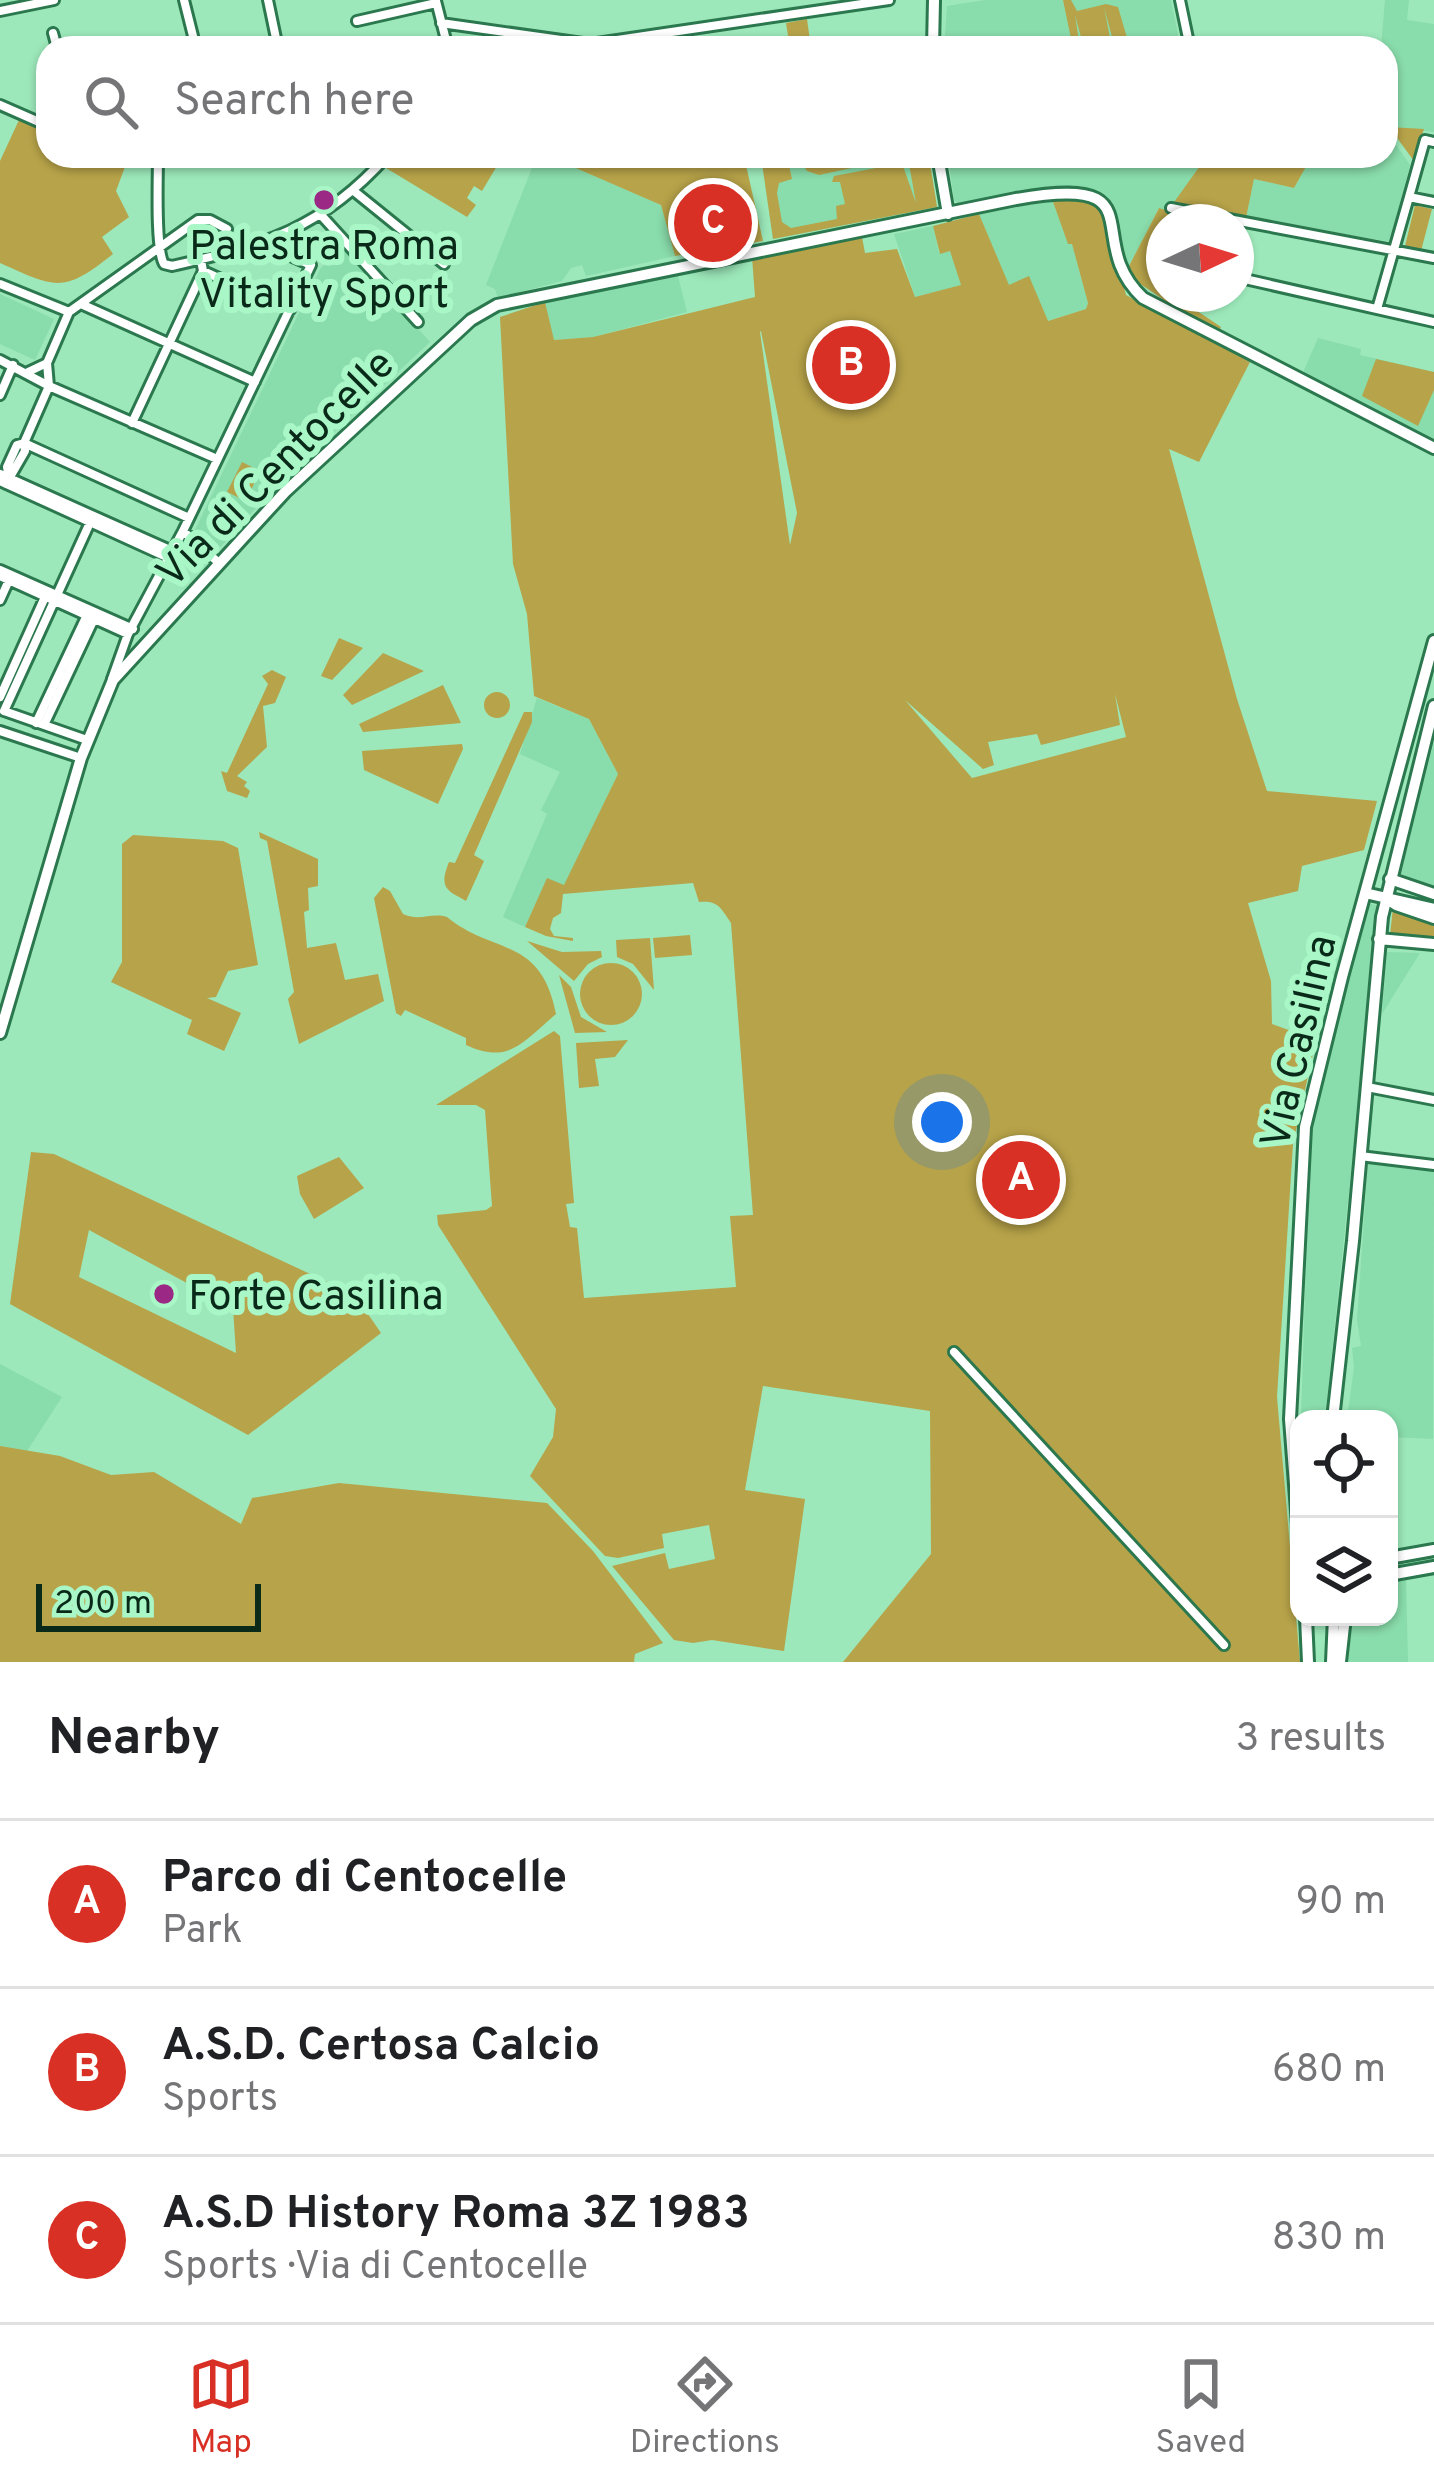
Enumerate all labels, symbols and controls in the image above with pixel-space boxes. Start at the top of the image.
search box [36,36,1398,168]
icon: search [78,69,144,135]
text: Search here [174,74,414,131]
pin: C [674,178,752,268]
marker: Palestra Roma Vitality Sport [311,187,337,213]
north arrow [1146,204,1254,312]
place label: Palestra Roma Vitality Sport [189,222,459,323]
pin: B [812,320,890,410]
street label: Via di Centocelle [147,340,408,601]
street label: Via Casilina [1251,930,1352,1154]
your location [912,1092,972,1152]
pin: A [982,1135,1060,1225]
place label: Forte Casilina [188,1272,444,1325]
marker: Forte Casilina [151,1281,177,1307]
map controls [1290,1410,1398,1626]
button: locate [1290,1410,1398,1518]
button: layers [1290,1518,1398,1626]
scale bar [36,1578,261,1631]
text: 200 m [54,1584,152,1626]
text: Nearby [48,1708,220,1773]
text: 3 results [1236,1716,1386,1765]
text: Parco di Centocelle [162,1851,567,1908]
text: A [73,1879,101,1928]
text: 90 m [1296,1879,1386,1928]
text: Park [162,1908,243,1957]
text: A.S.D. Certosa Calcio [162,2019,600,2076]
text: B [74,2047,100,2096]
text: 680 m [1272,2047,1386,2096]
text: Sports [162,2076,278,2125]
text: A.S.D History Roma 3Z 1983 [162,2187,750,2244]
text: C [75,2215,99,2264]
text: 830 m [1272,2215,1386,2264]
text: Sports · Via di Centocelle [162,2244,588,2293]
tab: Map [188,2351,254,2465]
tab: Directions [630,2351,780,2465]
tab: Saved [1155,2351,1246,2465]

